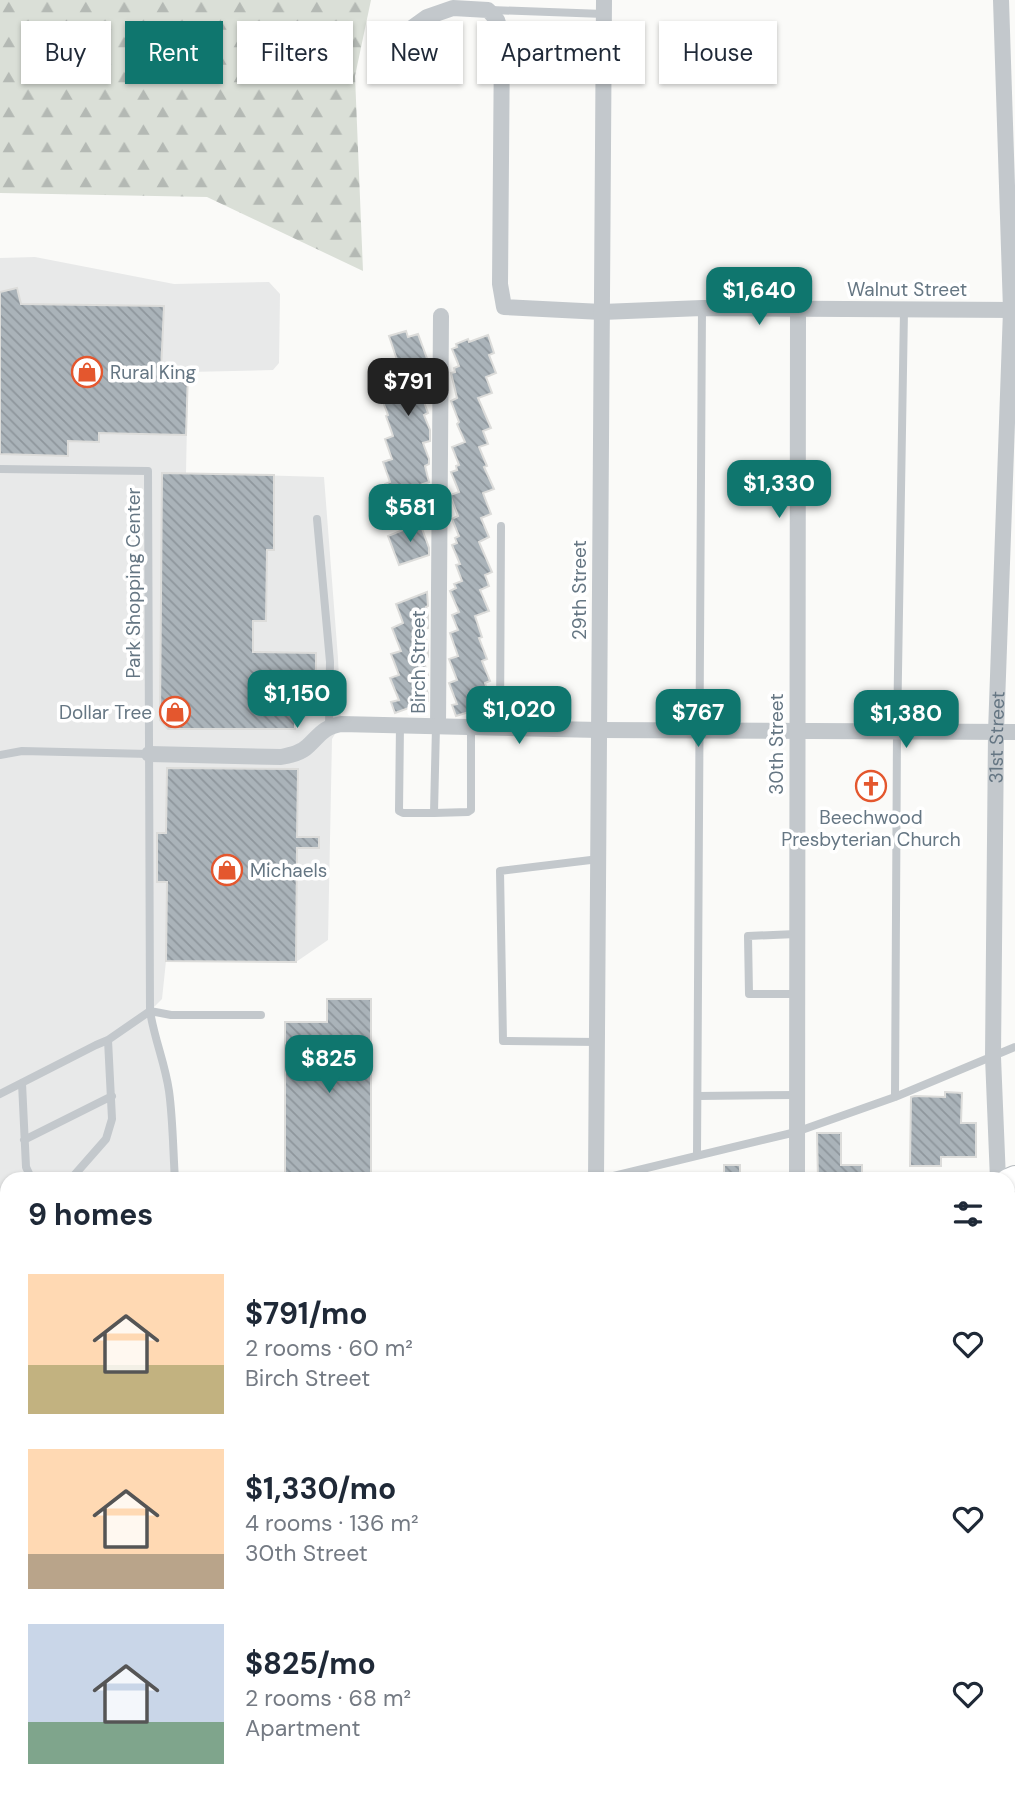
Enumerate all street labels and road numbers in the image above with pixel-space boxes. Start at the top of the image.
street label: Walnut Street [847,277,967,302]
street label: Park Shopping Center [121,487,146,679]
street label: 29th Street [567,540,592,640]
street label: Birch Street [406,610,431,714]
street label: 31st Street [983,691,1010,783]
street label: 30th Street [764,693,789,795]

